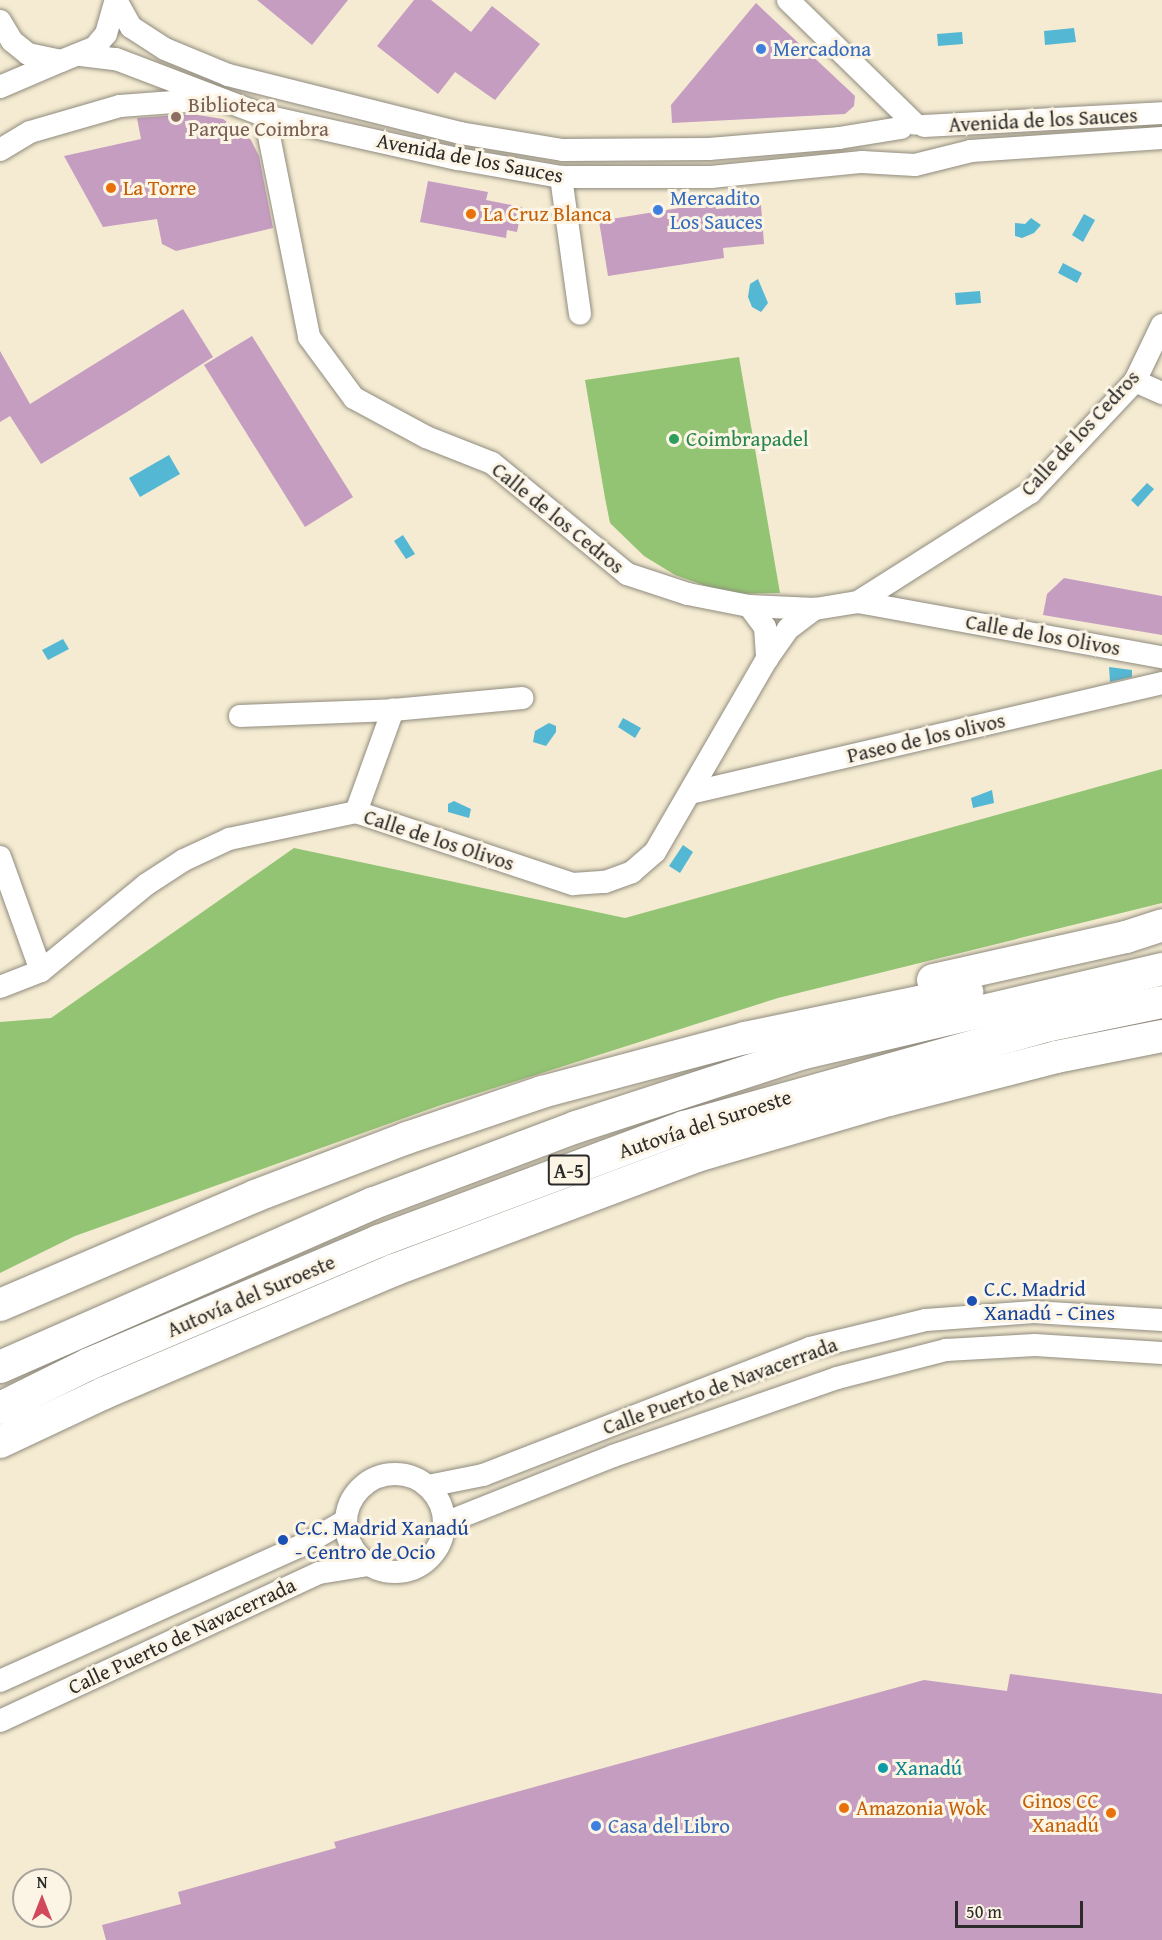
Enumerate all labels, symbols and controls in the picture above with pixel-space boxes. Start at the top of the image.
place label: Mercadona [773,36,871,62]
marker: Mercadona [754,42,768,56]
place label: Biblioteca Parque Coimbra [188,92,329,142]
street label: Avenida de los Sauces [948,102,1138,138]
marker: Biblioteca Parque Coimbra [169,110,183,124]
street label: Avenida de los Sauces [375,128,565,188]
place label: La Torre [123,175,196,201]
marker: La Torre [104,181,118,195]
place label: Mercadito Los Sauces [670,185,763,235]
place label: La Cruz Blanca [483,201,612,227]
marker: Mercadito Los Sauces [651,203,665,217]
marker: La Cruz Blanca [464,207,478,221]
street label: Calle de los Cedros [1015,365,1145,501]
place label: Coimbrapadel [686,426,809,452]
marker: Coimbrapadel [667,432,681,446]
street label: Calle de los Cedros [487,457,629,579]
street label: Calle de los Olivos [964,609,1122,661]
street label: Paseo de los olivos [844,708,1008,768]
street label: Calle de los Olivos [361,804,517,876]
street label: Autovía del Suroeste [615,1084,795,1164]
road number: A-5 [546,1153,592,1187]
street label: Autovía del Suroeste [163,1249,339,1343]
place label: C.C. Madrid Xanadú - Cines [984,1276,1115,1326]
marker: C.C. Madrid Xanadú - Cines [965,1294,979,1308]
street label: Calle Puerto de Navacerrada [599,1332,841,1440]
place label: C.C. Madrid Xanadú - Centro de Ocio [295,1515,469,1565]
marker: C.C. Madrid Xanadú - Centro de Ocio [276,1533,290,1547]
street label: Calle Puerto de Navacerrada [64,1572,300,1700]
place label: Xanadú [895,1755,962,1781]
marker: Xanadú [876,1761,890,1775]
place label: Ginos CC Xanadú [1022,1788,1099,1838]
place label: Amazonia Wok [856,1795,986,1821]
marker: Amazonia Wok [837,1801,851,1815]
marker: Ginos CC Xanadú [1104,1806,1118,1820]
place label: Casa del Libro [608,1813,730,1839]
marker: Casa del Libro [589,1819,603,1833]
north arrow [12,1868,72,1928]
text: N [37,1870,47,1894]
scale bar [958,1889,1086,1927]
text: 50 m [966,1898,1002,1925]

